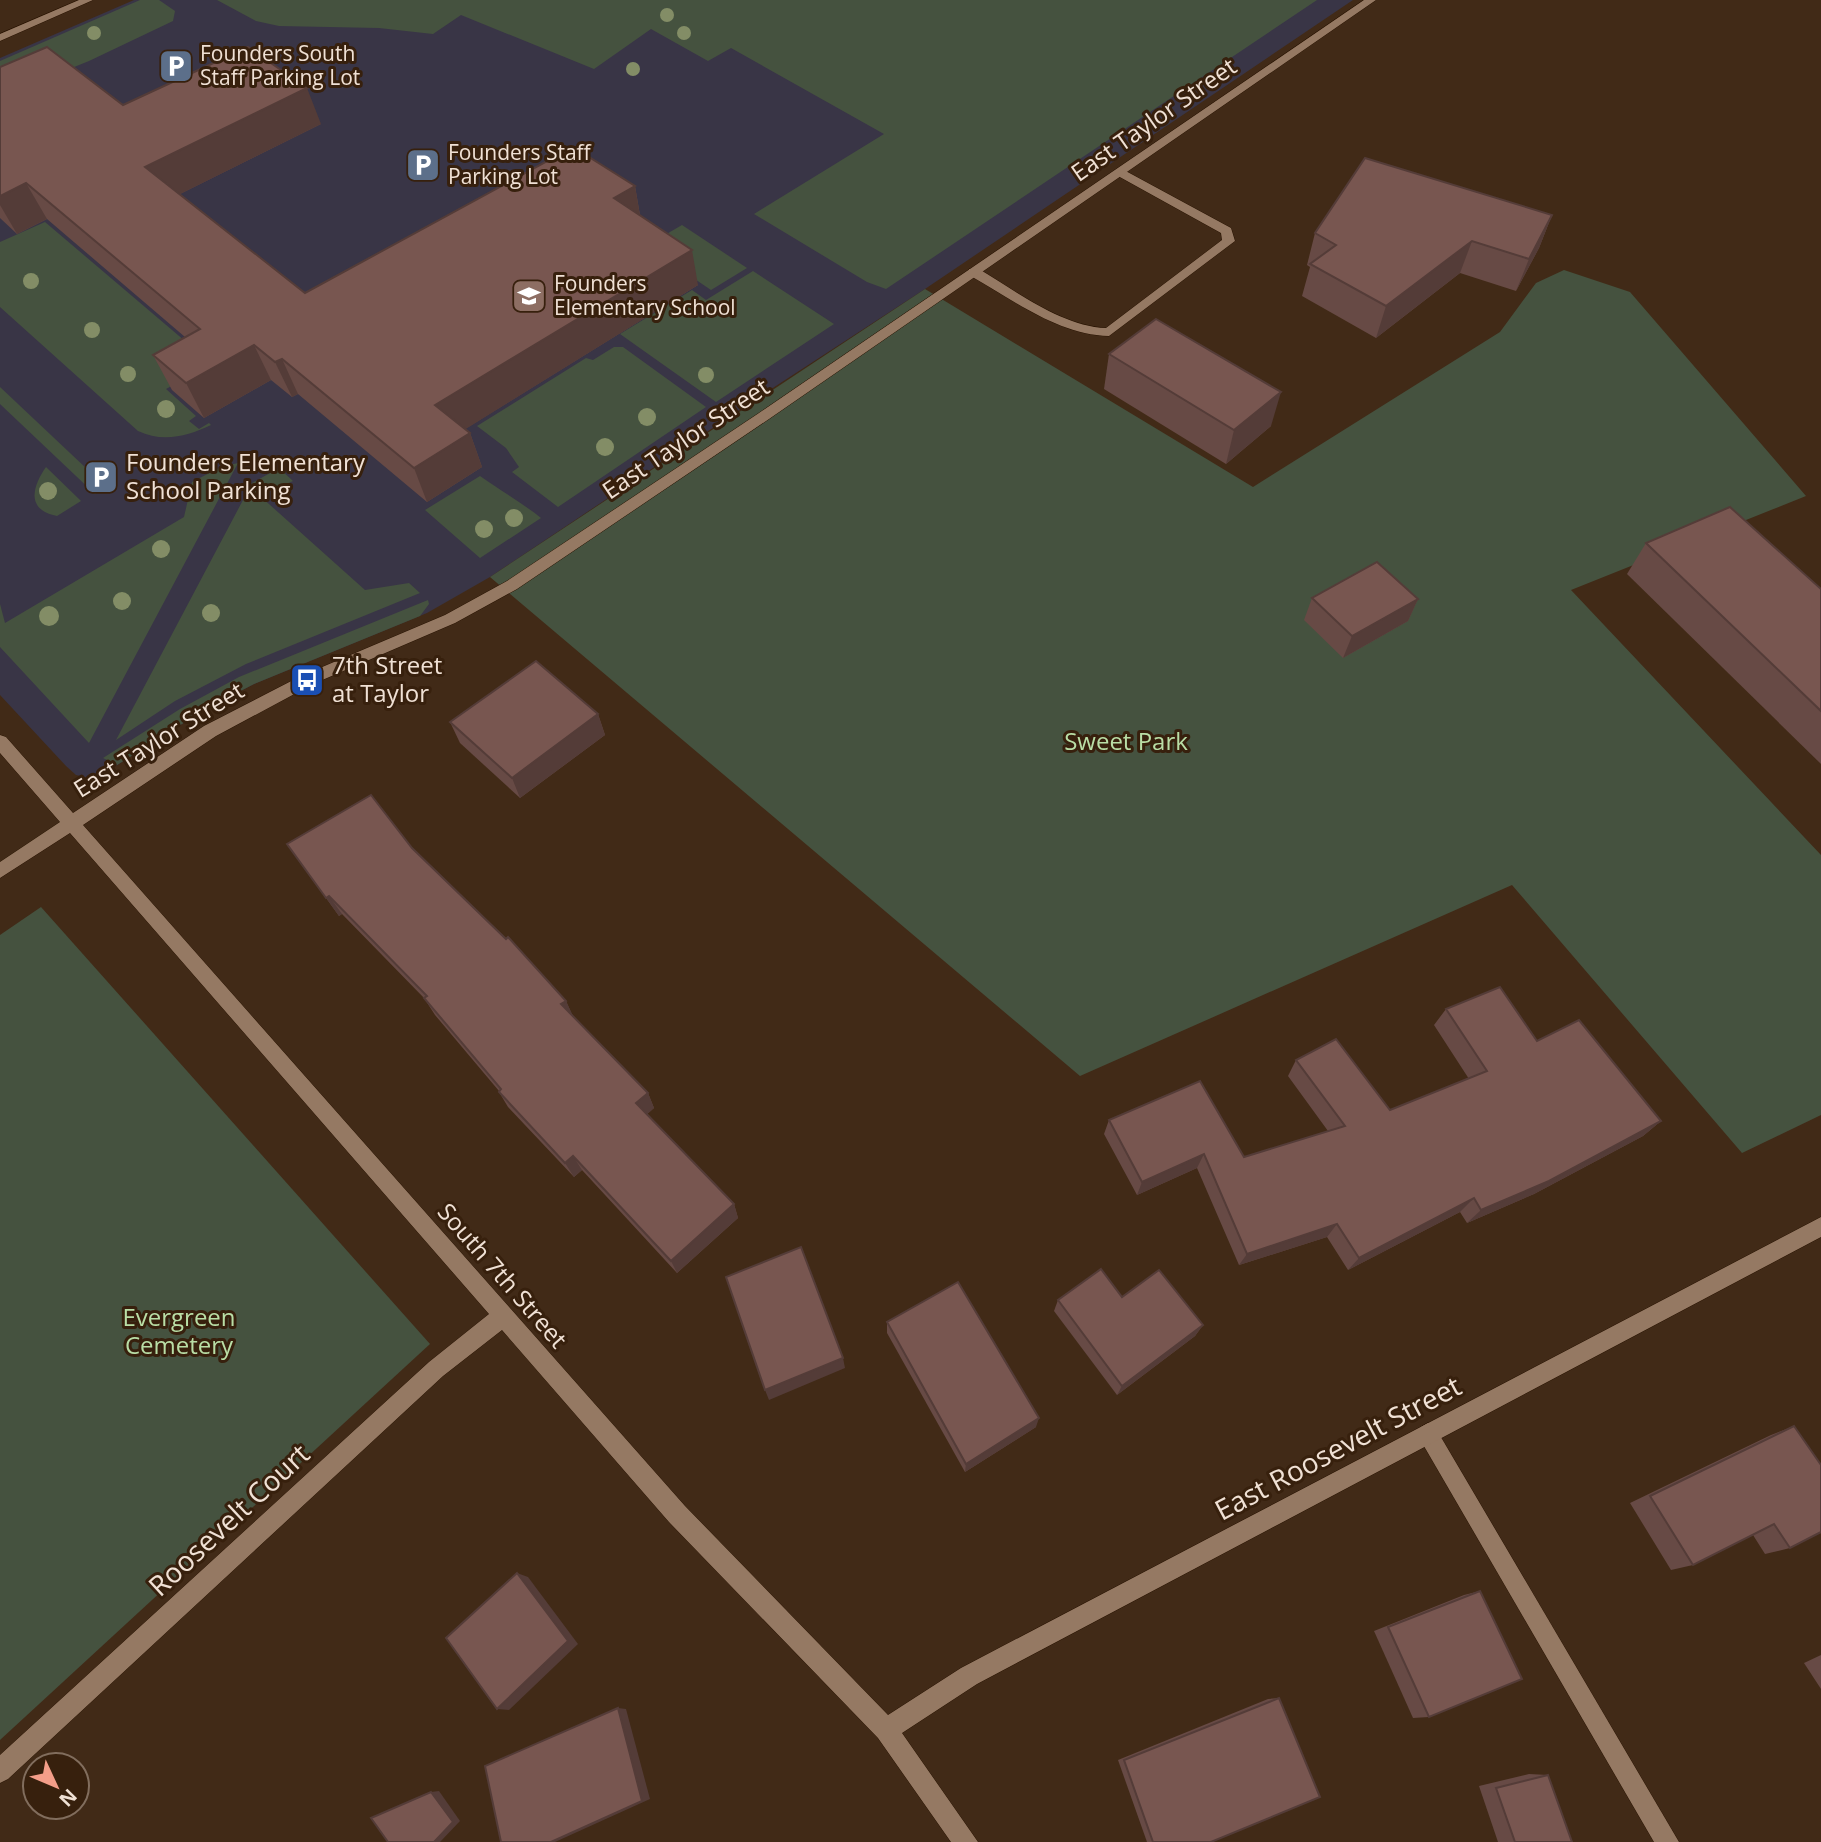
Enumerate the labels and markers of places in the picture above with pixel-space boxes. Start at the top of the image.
place label: Founders South Staff Parking Lot [200,39,360,91]
parking icon: Founders South Staff Parking Lot [157,47,195,85]
place label: Founders Staff Parking Lot [448,138,593,190]
parking icon: Founders Staff Parking Lot [404,146,442,184]
place label: Founders Elementary School [554,269,736,321]
school or university icon: Founders Elementary School [510,277,548,315]
place label: Founders Elementary School Parking [126,445,366,506]
parking icon: Founders Elementary School Parking [82,458,120,496]
place label: 7th Street at Taylor [332,648,442,709]
bus stop icon: 7th Street at Taylor [288,661,326,699]

